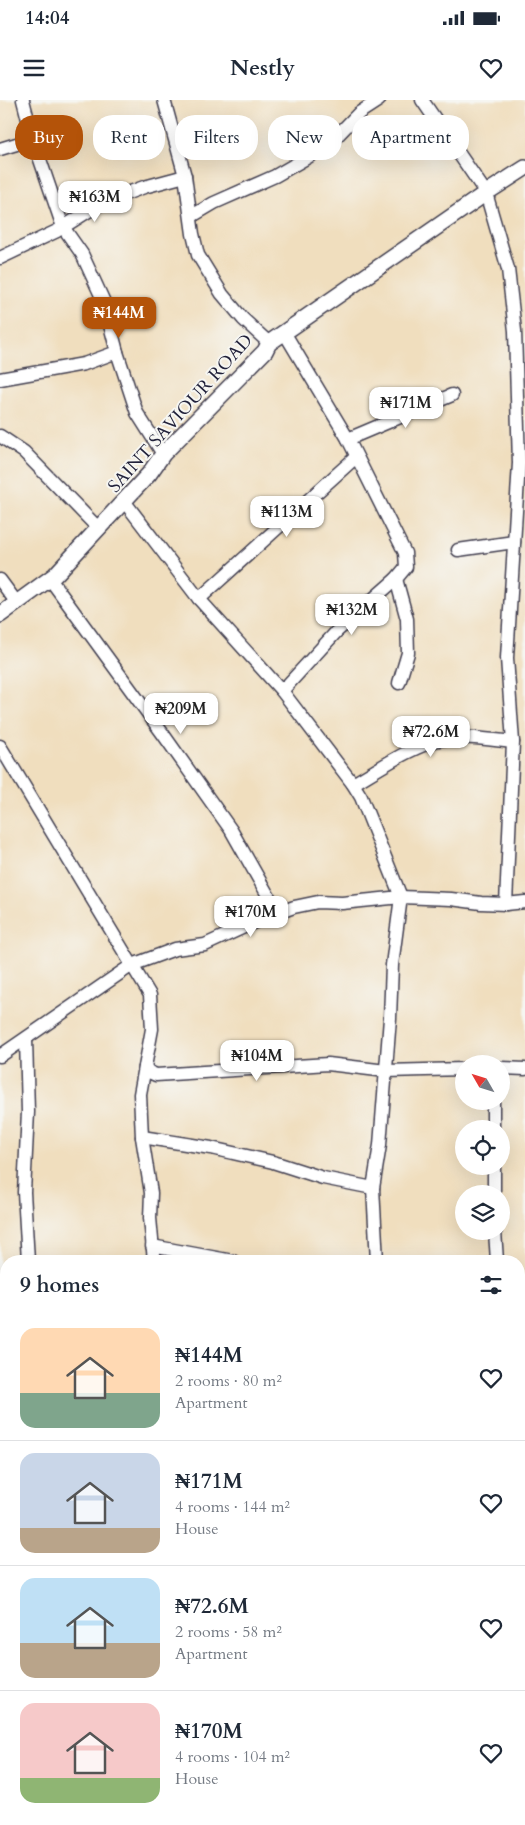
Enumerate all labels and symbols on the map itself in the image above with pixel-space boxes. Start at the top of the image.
pin: ₦163M [60,180,130,223]
pin: ₦144M [84,296,154,339]
street label: SAINT SAVIOUR ROAD [102,329,258,498]
pin: ₦171M [371,386,441,429]
pin: ₦113M [252,496,322,538]
pin: ₦132M [317,594,387,636]
pin: ₦209M [146,692,216,735]
pin: ₦72.6M [390,716,472,758]
pin: ₦170M [216,896,286,938]
pin: ₦104M [222,1040,292,1082]
north arrow [455,1055,510,1110]

